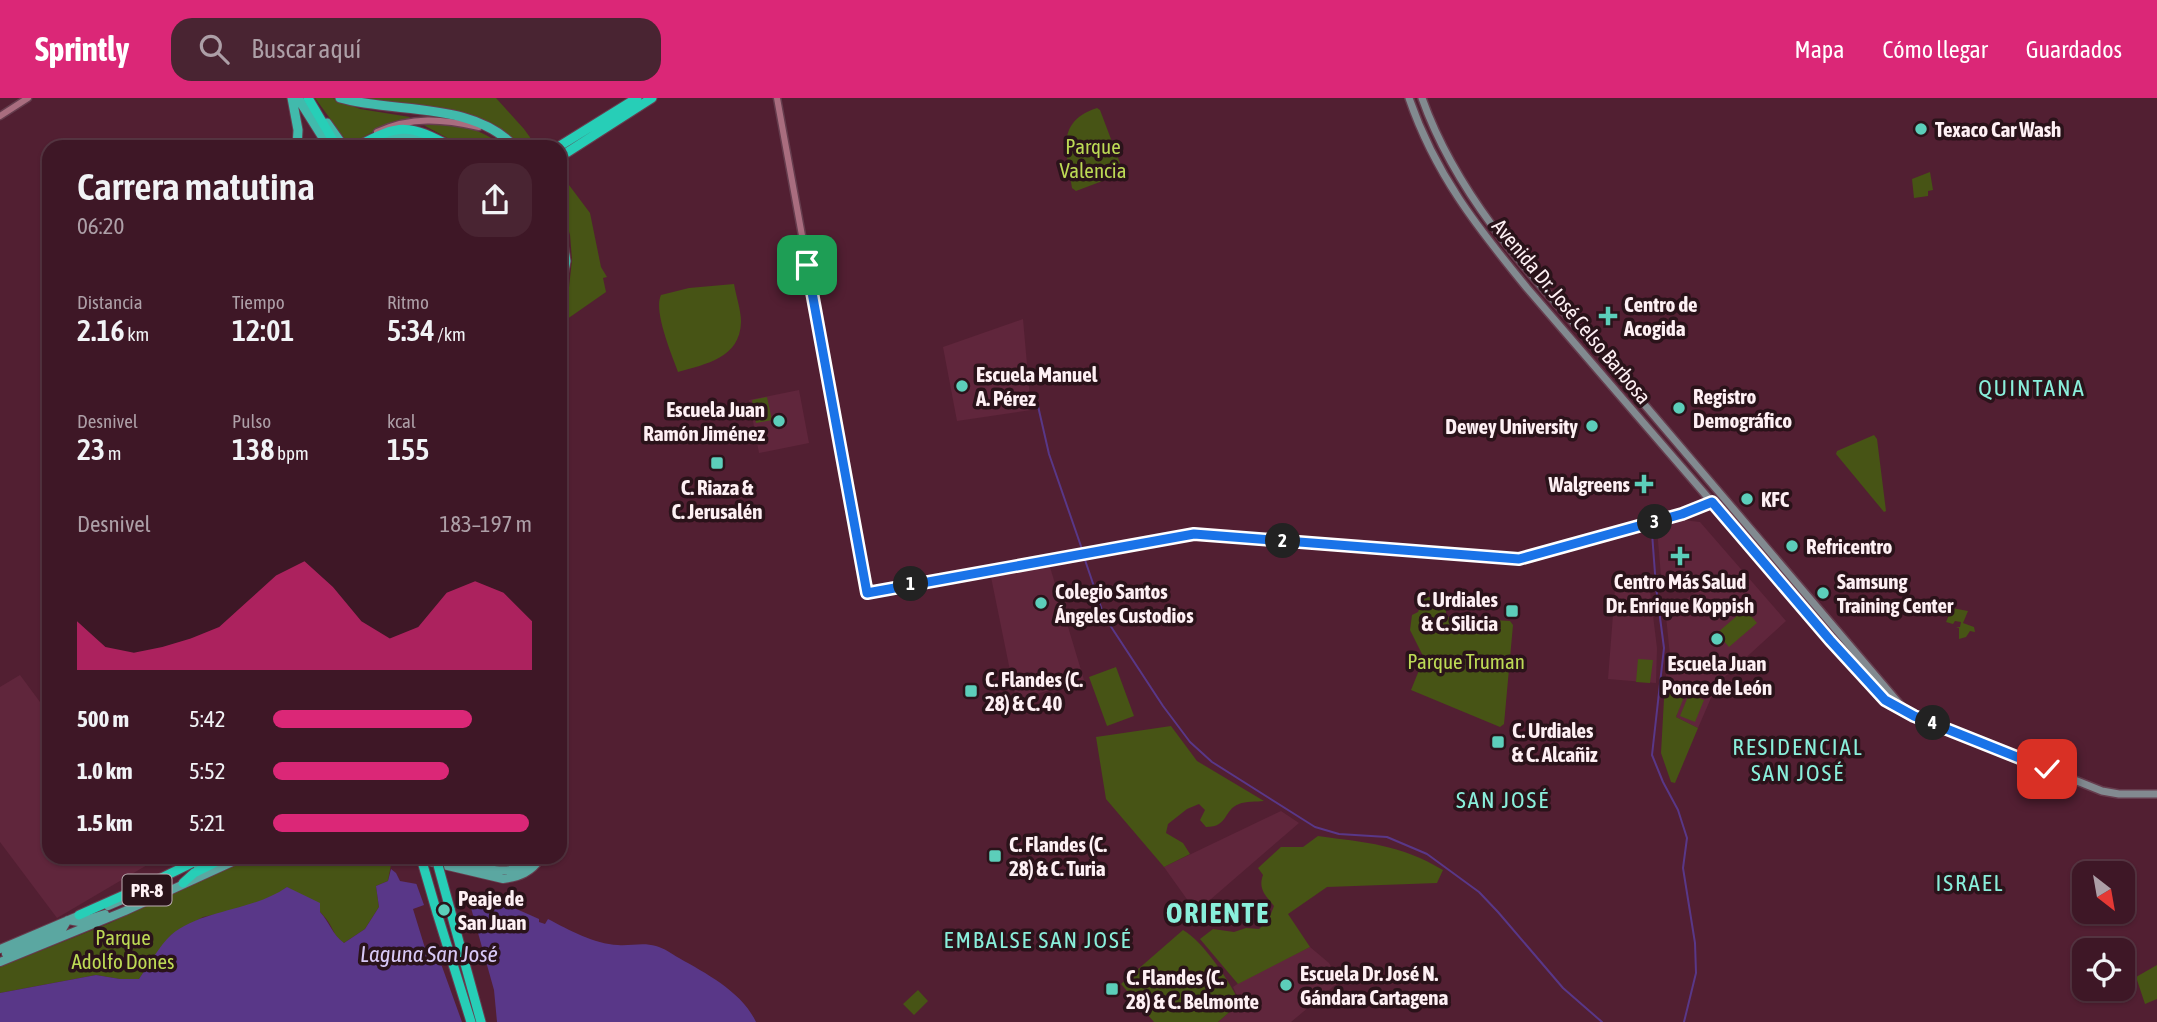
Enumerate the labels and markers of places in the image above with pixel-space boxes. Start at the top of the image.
place label: Texaco Car Wash [1935,117,2061,141]
marker: Texaco Car Wash [1913,121,1929,137]
pin [777,235,837,295]
place label: Centro de Acogida [1623,292,1698,340]
marker: Centro de Acogida [1598,306,1618,326]
place label: Escuela Manuel A. Pérez [975,362,1098,410]
marker: Escuela Manuel A. Pérez [954,378,970,394]
place label: Registro Demográfico [1693,384,1792,432]
place label: Escuela Juan Ramón Jiménez [643,397,765,445]
marker: Registro Demográfico [1671,400,1687,416]
marker: Escuela Juan Ramón Jiménez [771,413,787,429]
place label: Dewey University [1445,414,1578,438]
marker: Dewey University [1584,418,1600,434]
marker: C. Riaza & C. Jerusalén [709,455,725,471]
place label: Walgreens [1548,472,1631,496]
place label: C. Riaza & C. Jerusalén [672,475,762,523]
marker: Walgreens [1636,476,1652,492]
place label: KFC [1761,487,1790,511]
marker: KFC [1739,491,1755,507]
pin: 3 [1638,504,1672,540]
pin: 2 [1266,524,1300,558]
place label: Refricentro [1806,534,1893,558]
marker: Refricentro [1784,538,1800,554]
marker: Centro Más Salud Dr. Enrique Koppish [1670,546,1690,566]
pin: 1 [894,566,928,602]
place label: Centro Más Salud Dr. Enrique Koppish [1606,569,1754,617]
place label: Samsung Training Center [1837,569,1954,617]
place label: Colegio Santos Ángeles Custodios [1054,579,1194,627]
marker: Samsung Training Center [1815,585,1831,601]
place label: C. Urdiales & C. Silicia [1416,587,1499,635]
marker: Colegio Santos Ángeles Custodios [1033,595,1049,611]
marker: C. Urdiales & C. Silicia [1504,603,1520,619]
marker: Escuela Juan Ponce de León [1709,631,1725,647]
place label: Escuela Juan Ponce de León [1662,651,1772,699]
place label: C. Flandes (C. 28) & C. 40 [985,667,1083,715]
marker: C. Flandes (C. 28) & C. 40 [963,683,979,699]
pin: 4 [1916,706,1951,740]
place label: C. Urdiales & C. Alcañiz [1512,718,1598,766]
marker: C. Urdiales & C. Alcañiz [1490,734,1506,750]
pin [2017,739,2077,799]
place label: C. Flandes (C. 28) & C. Turia [1009,832,1107,880]
marker: C. Flandes (C. 28) & C. Turia [987,848,1003,864]
place label: Peaje de San Juan [458,886,526,934]
marker: Peaje de San Juan [436,902,452,918]
place label: Escuela Dr. José N. Gándara Cartagena [1300,961,1449,1009]
place label: C. Flandes (C. 28) & C. Belmonte [1126,965,1259,1013]
marker: Escuela Dr. José N. Gándara Cartagena [1278,977,1294,993]
marker: C. Flandes (C. 28) & C. Belmonte [1104,981,1120,997]

